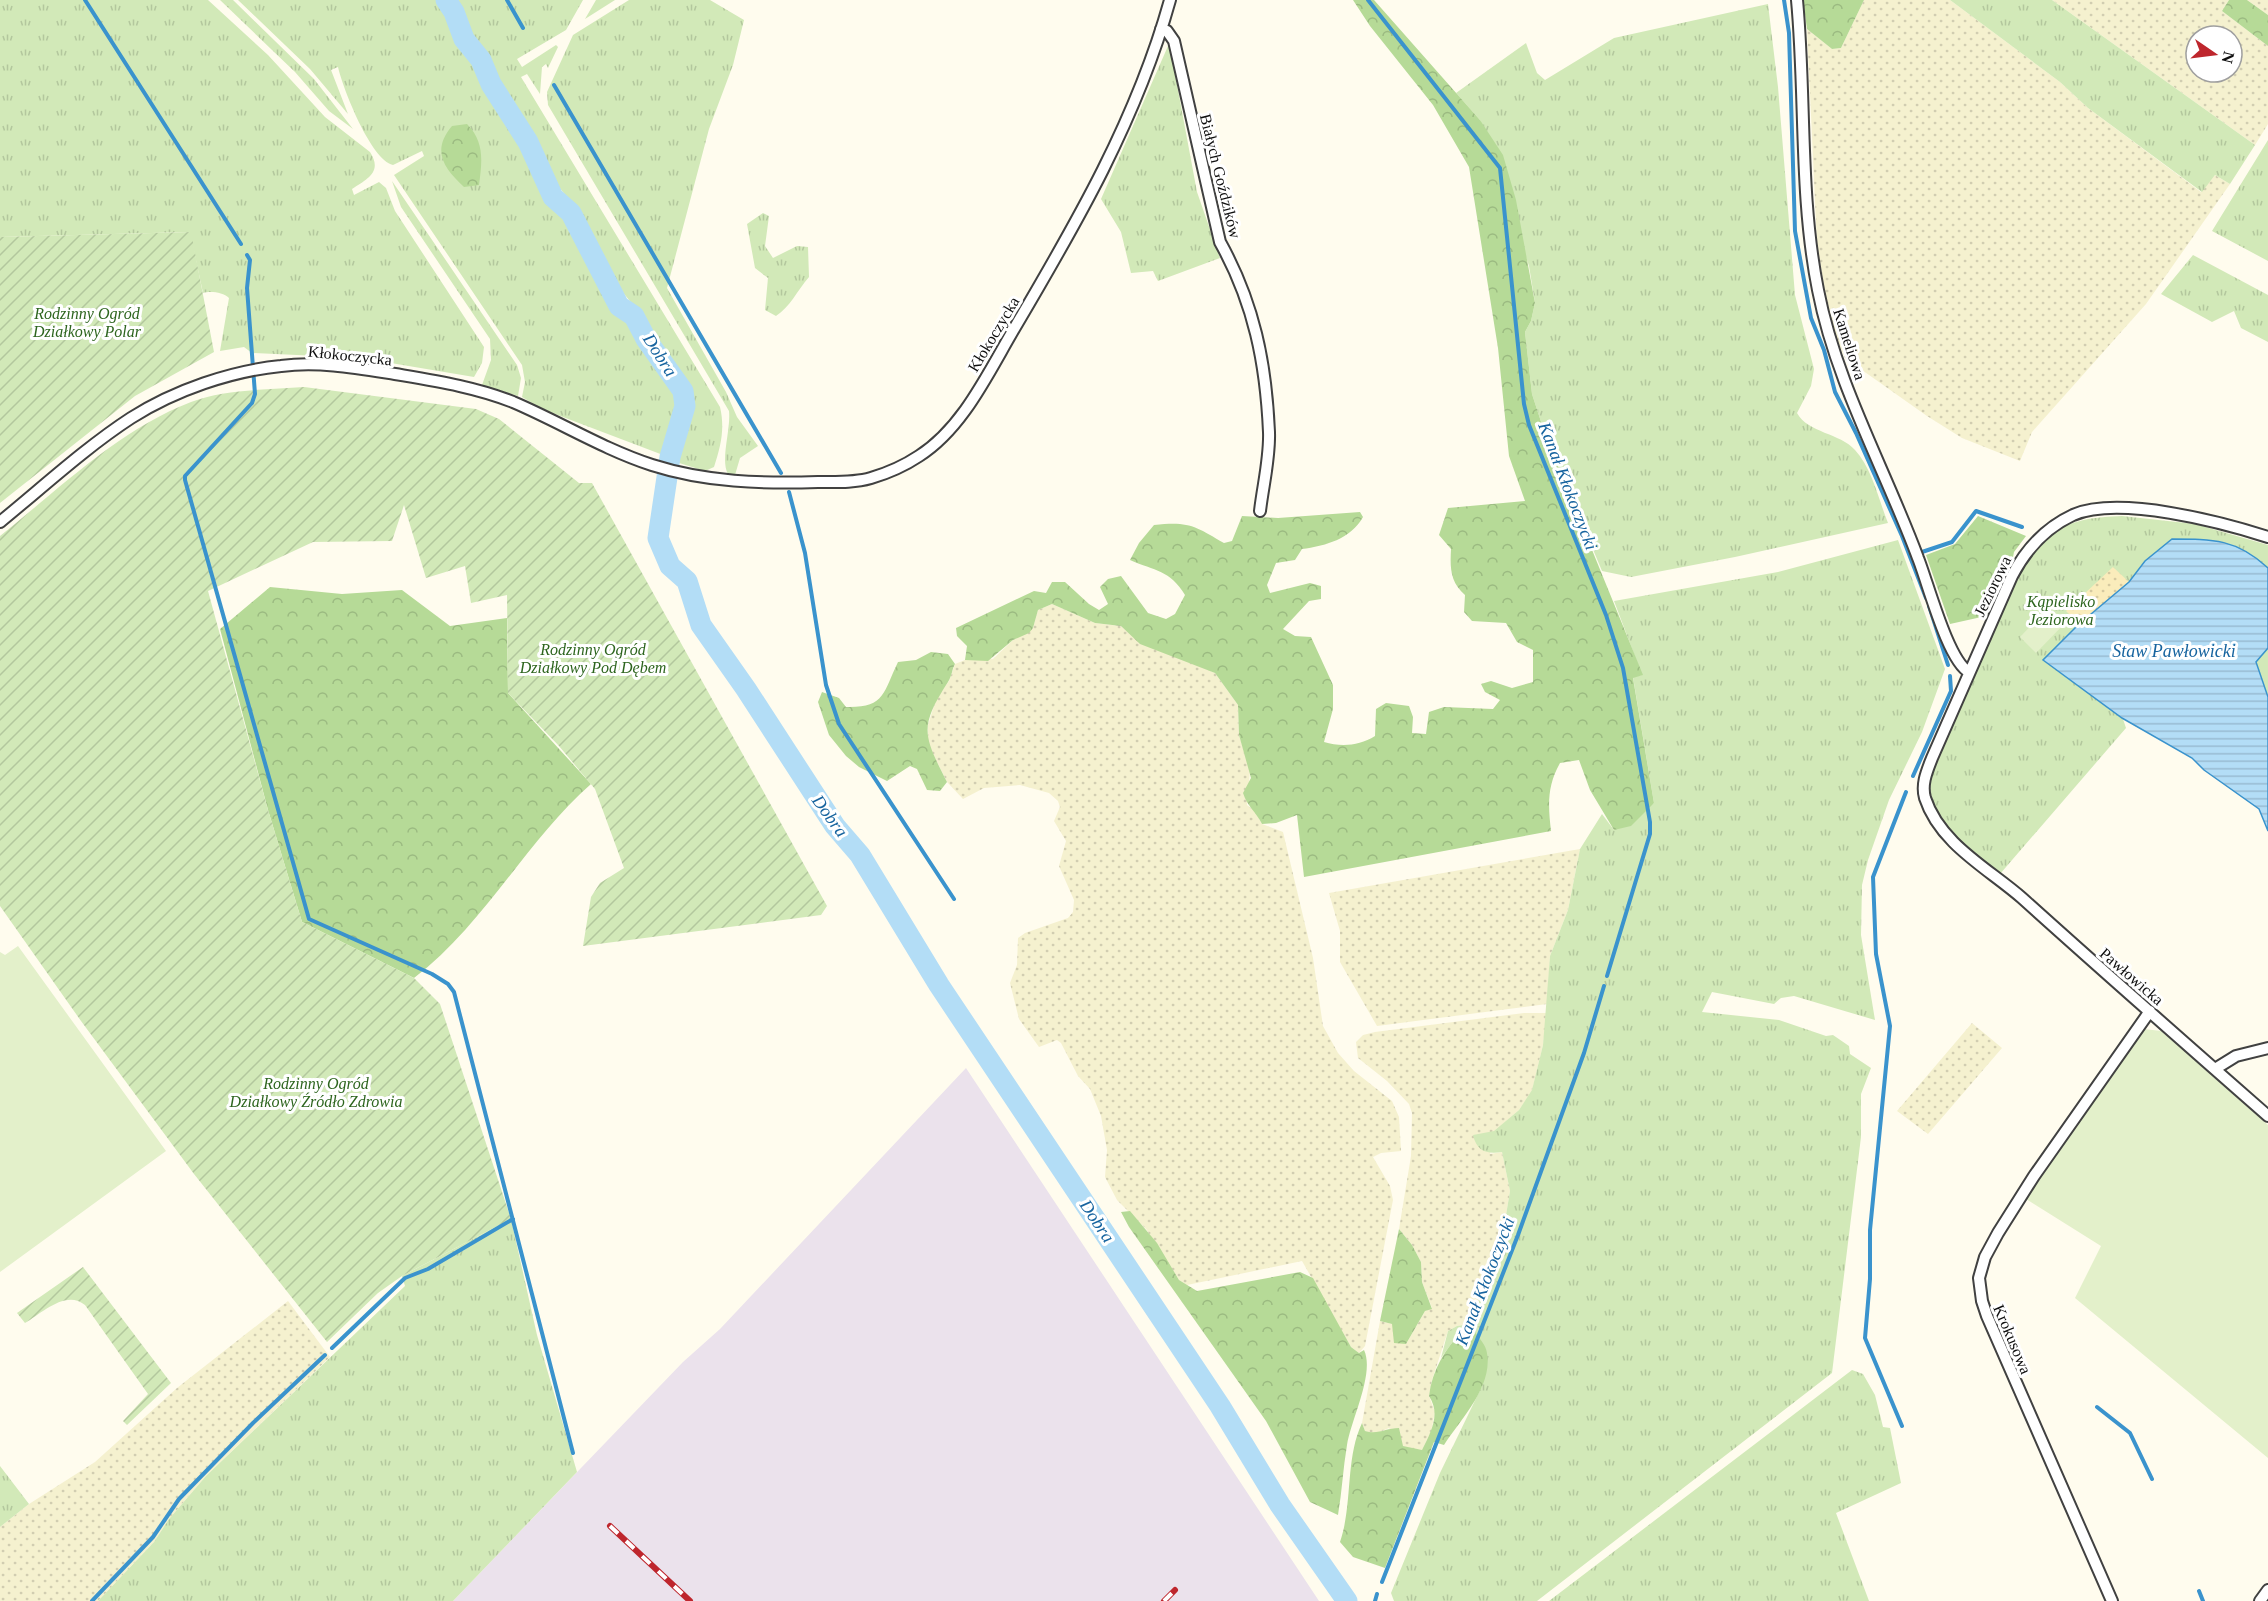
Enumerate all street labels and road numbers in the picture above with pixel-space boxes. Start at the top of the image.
street label: Białych Goździków [1196,112,1244,241]
street label: Kłokoczycka [964,294,1023,375]
street label: Kameliowa [1830,306,1869,382]
street label: Kłokoczycka [307,343,393,369]
street label: Jeziorowa [1971,553,2014,619]
street label: Pawłowicka [2097,944,2167,1008]
street label: Krokusowa [1990,1302,2035,1376]

